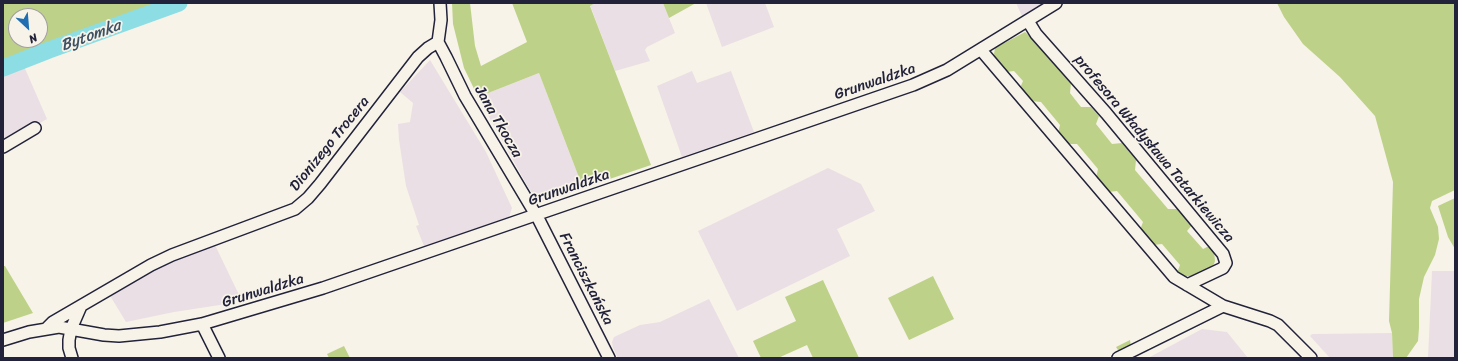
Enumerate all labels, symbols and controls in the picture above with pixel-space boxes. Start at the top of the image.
north arrow [8,8,48,48]
water label: Bytomka [58,16,124,56]
text: N [25,28,41,49]
street label: profesora Władysława Tatarkiewicza [1070,52,1238,246]
street label: Grunwaldzka [832,60,918,104]
street label: Jana Tkocza [470,83,526,161]
street label: Dionizego Trocera [286,93,374,195]
street label: Grunwaldzka [526,166,612,210]
street label: Franciszkańska [555,230,617,328]
street label: Grunwaldzka [220,270,306,312]

